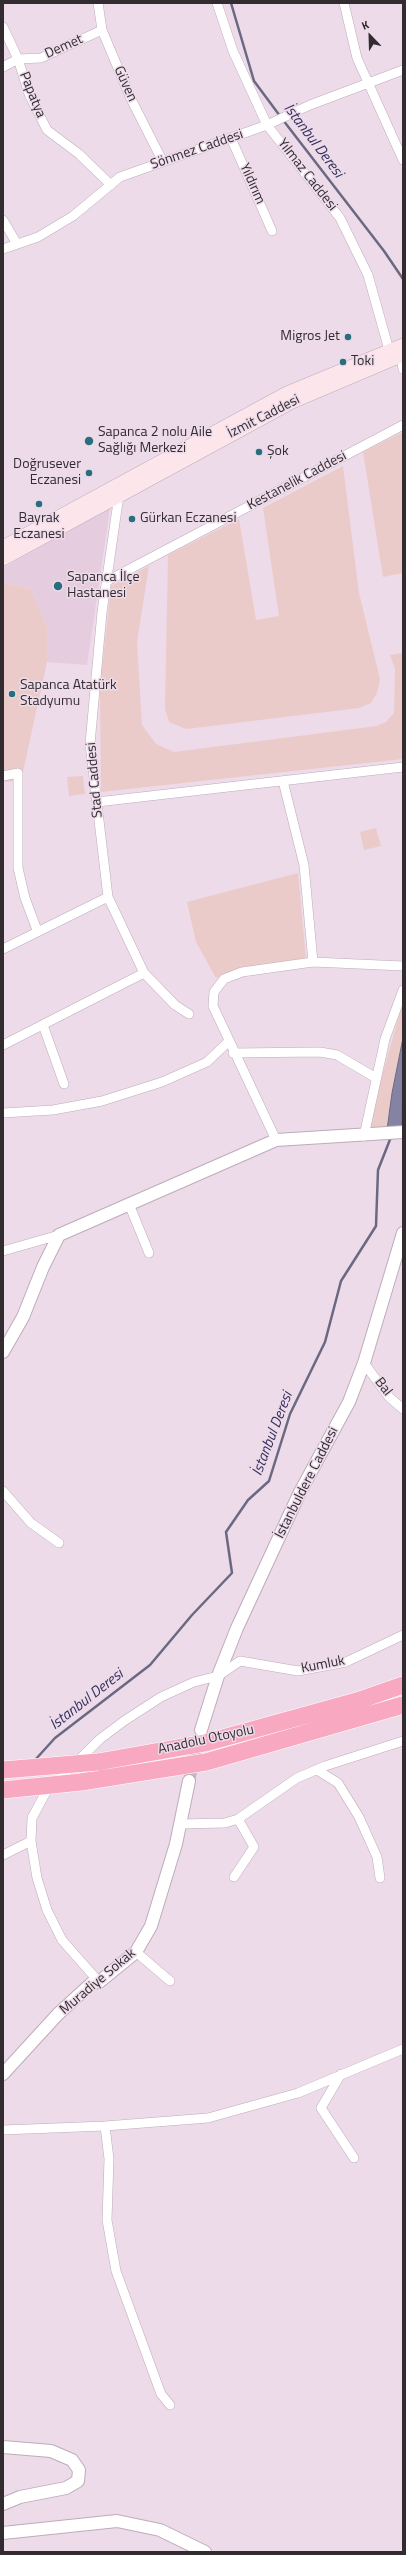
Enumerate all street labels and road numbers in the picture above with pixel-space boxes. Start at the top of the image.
street label: Demet [42,31,86,63]
street label: Güven [110,64,140,104]
street label: Papatya [15,70,49,120]
street label: Sönmez Caddesi [148,126,246,174]
street label: Yılmaz Caddesi [274,135,340,215]
street label: Yıldırım [236,161,268,207]
street label: İzmit Caddesi [225,392,303,442]
street label: Kestanelik Caddesi [244,448,350,514]
street label: Stad Caddesi [83,741,107,819]
street label: Bal [371,1374,395,1400]
street label: İstanbuldere Caddesi [272,1424,342,1542]
street label: Kumluk [300,1653,346,1677]
street label: Anadolu Otoyolu [157,1722,255,1758]
street label: Muradiye Sokak [57,1945,139,2019]

